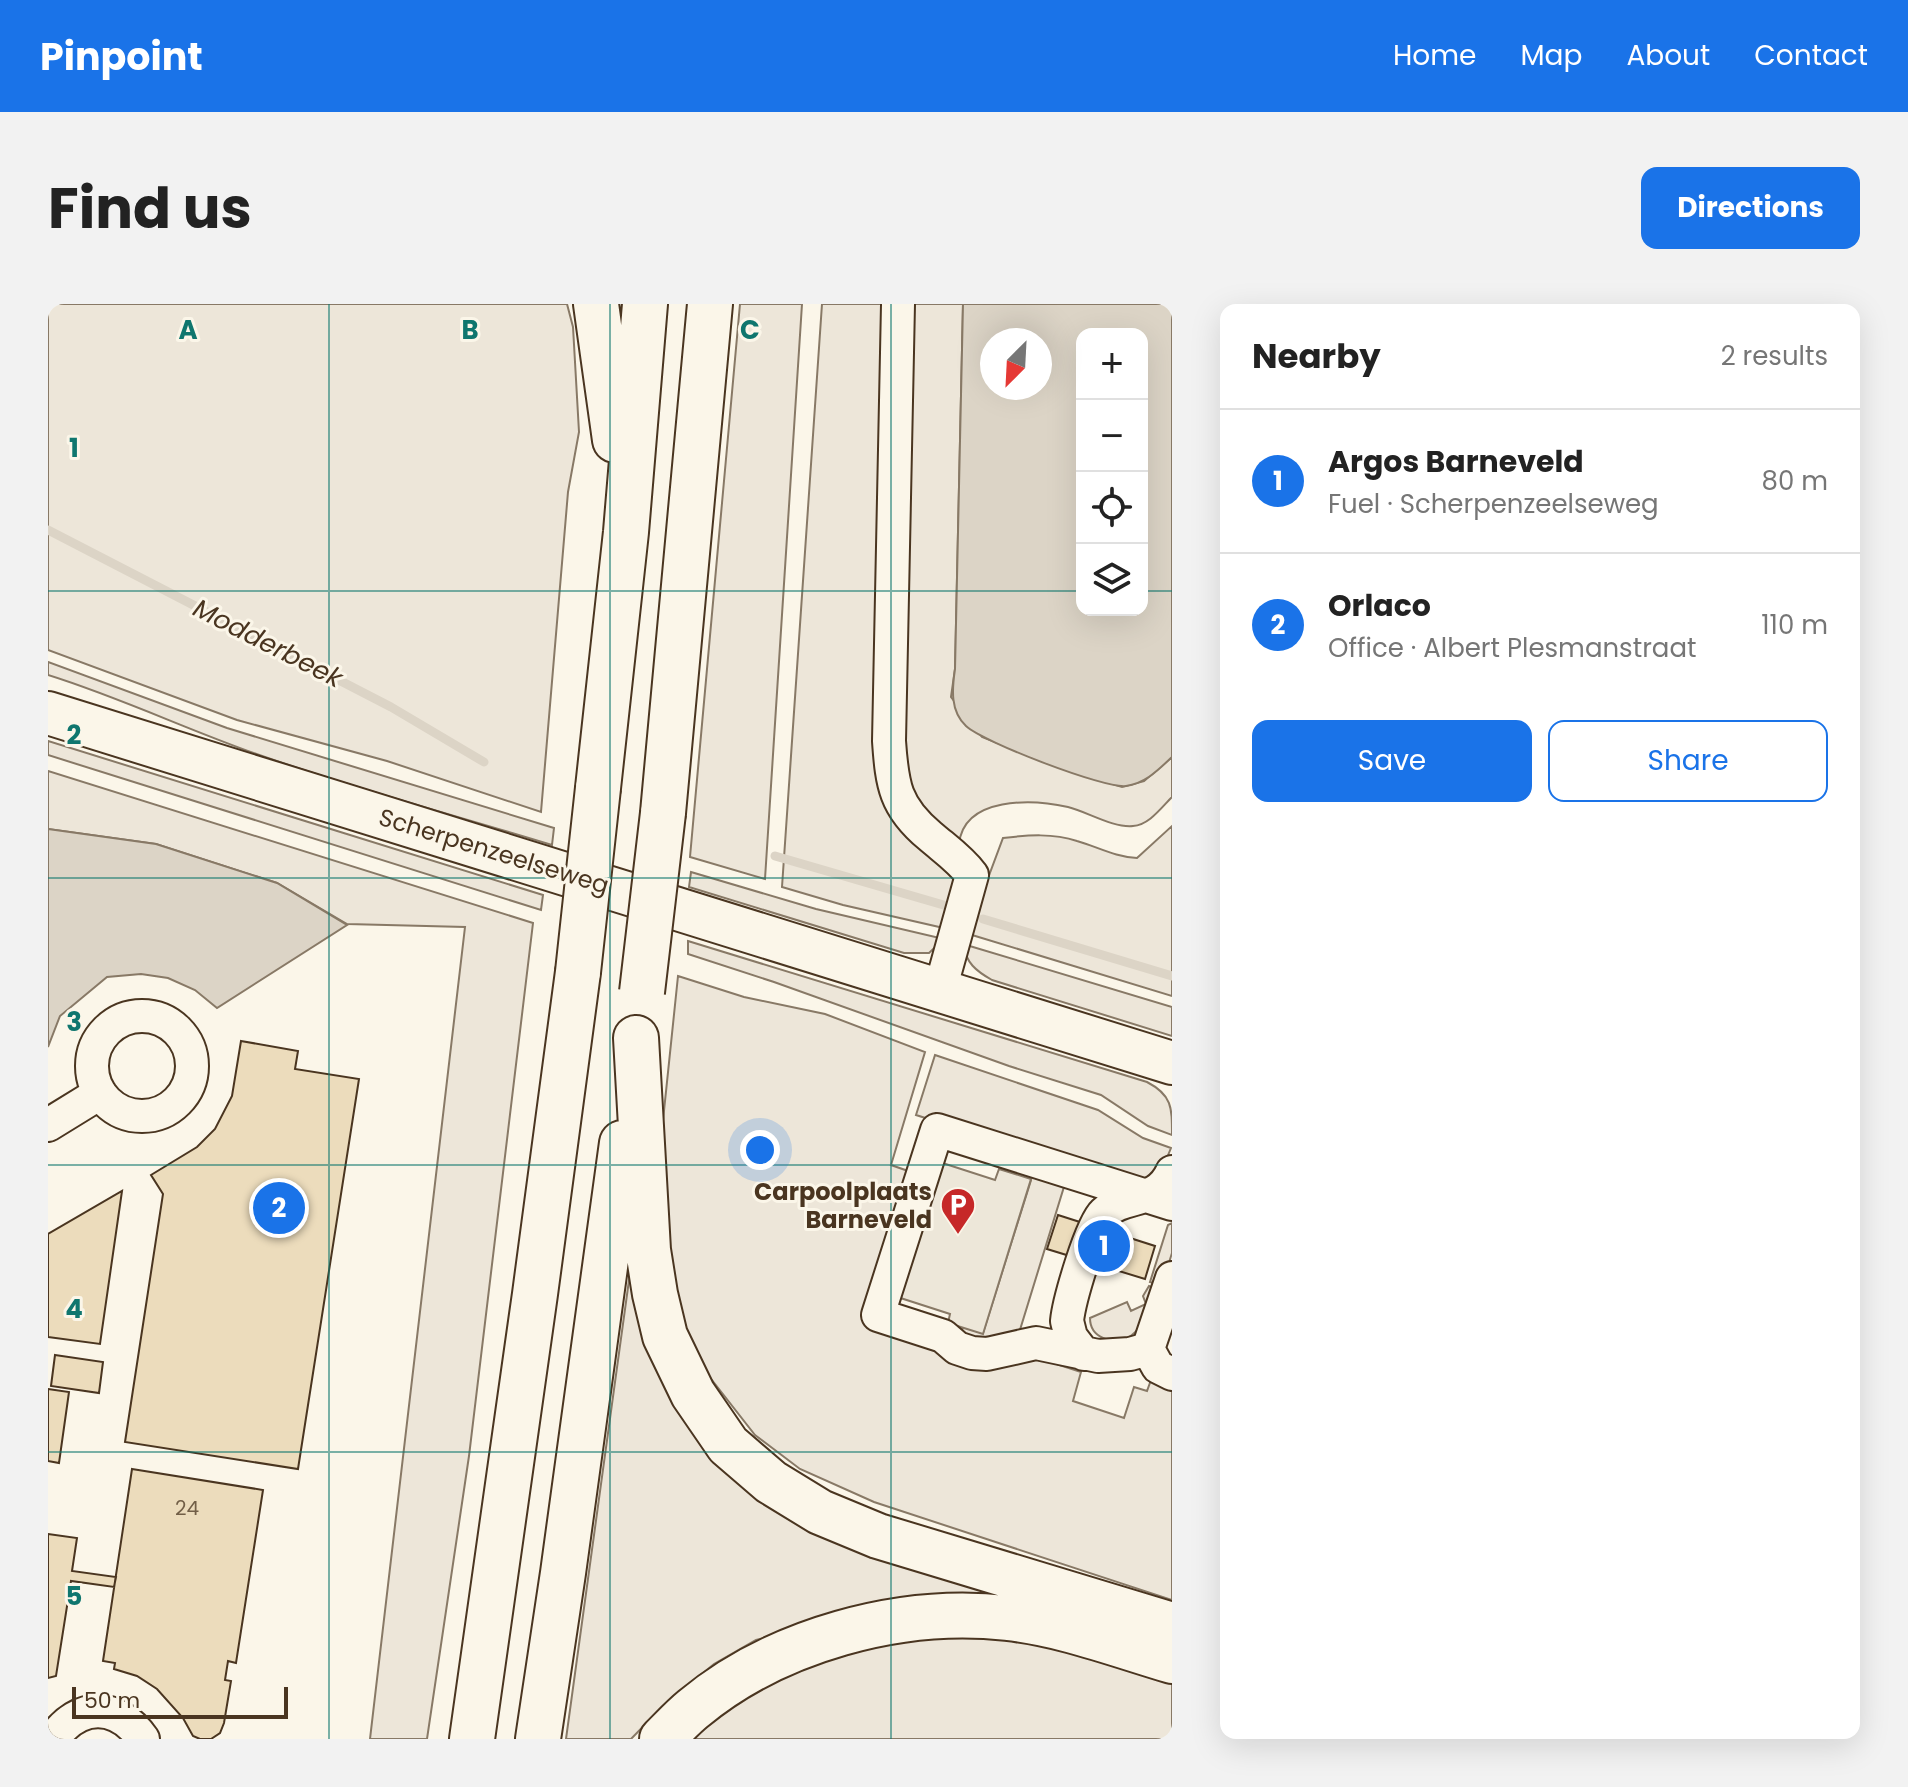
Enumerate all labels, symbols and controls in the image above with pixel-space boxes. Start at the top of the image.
text: Pinpoint [40,30,203,83]
text: Home [1393,36,1476,75]
text: Map [1520,36,1582,75]
text: About [1626,36,1710,75]
text: Contact [1754,36,1868,75]
button: Directions [1641,167,1860,249]
text: Find us [48,169,252,248]
text: A [178,312,198,348]
text: B [461,312,479,348]
text: C [740,312,760,348]
north arrow [980,328,1052,400]
map controls [1076,328,1148,616]
button: + [1076,328,1148,400]
text: Nearby [1252,332,1381,380]
text: 2 results [1721,338,1828,374]
button: − [1076,400,1148,472]
text: 1 [69,430,79,466]
text: Argos Barneveld [1328,440,1584,483]
text: 1 [1273,463,1283,499]
text: 80 m [1762,463,1828,499]
button: locate [1076,472,1148,544]
text: Fuel · Scherpenzeelseweg [1328,486,1659,522]
button: layers [1076,544,1148,616]
text: Orlaco [1328,584,1431,627]
water label: Modderbeek [187,590,350,697]
text: 2 [1271,607,1285,643]
text: 110 m [1761,607,1828,643]
text: Office · Albert Plesmanstraat [1328,630,1696,666]
text: 2 [67,717,82,753]
button: Save [1252,720,1532,802]
button: Share [1548,720,1828,802]
street label: Scherpenzeelseweg [375,800,613,902]
text: 3 [66,1004,82,1040]
your location [740,1130,780,1170]
place label: Carpoolplaats Barneveld [754,1175,932,1236]
pin: 2 [253,1178,305,1238]
parking icon: Carpoolplaats Barneveld [939,1186,977,1236]
pin: 1 [1078,1216,1130,1276]
text: 4 [65,1291,83,1327]
house number: 24 [175,1494,199,1522]
text: 5 [66,1578,82,1614]
scale bar [72,1683,288,1719]
text: 50 m [84,1685,140,1716]

